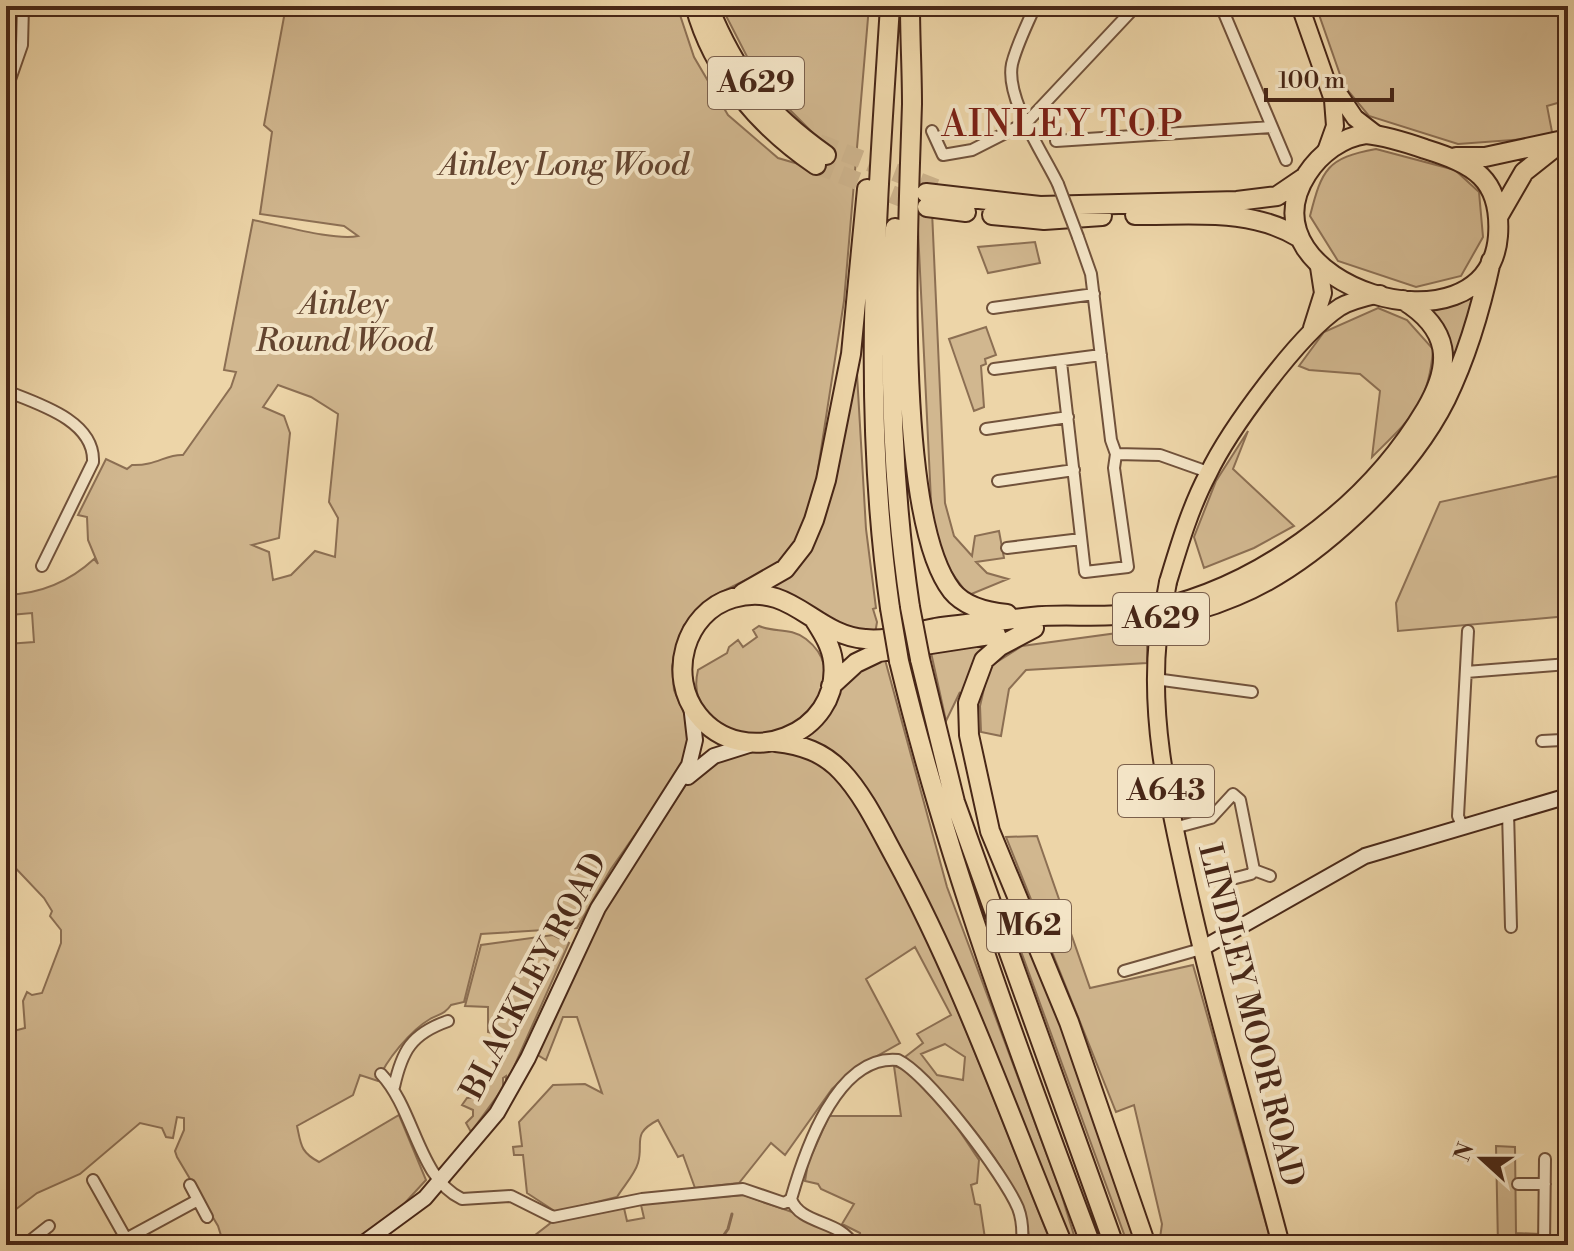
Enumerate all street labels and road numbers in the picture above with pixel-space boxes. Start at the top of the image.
road number: A629 [708,57,804,109]
road number: A629 [1113,593,1209,645]
road number: A643 [1118,765,1214,817]
street label: LINDLEY MOOR ROAD [1189,839,1313,1191]
street label: BLACKLEY ROAD [452,846,616,1107]
road number: M62 [987,900,1071,952]

